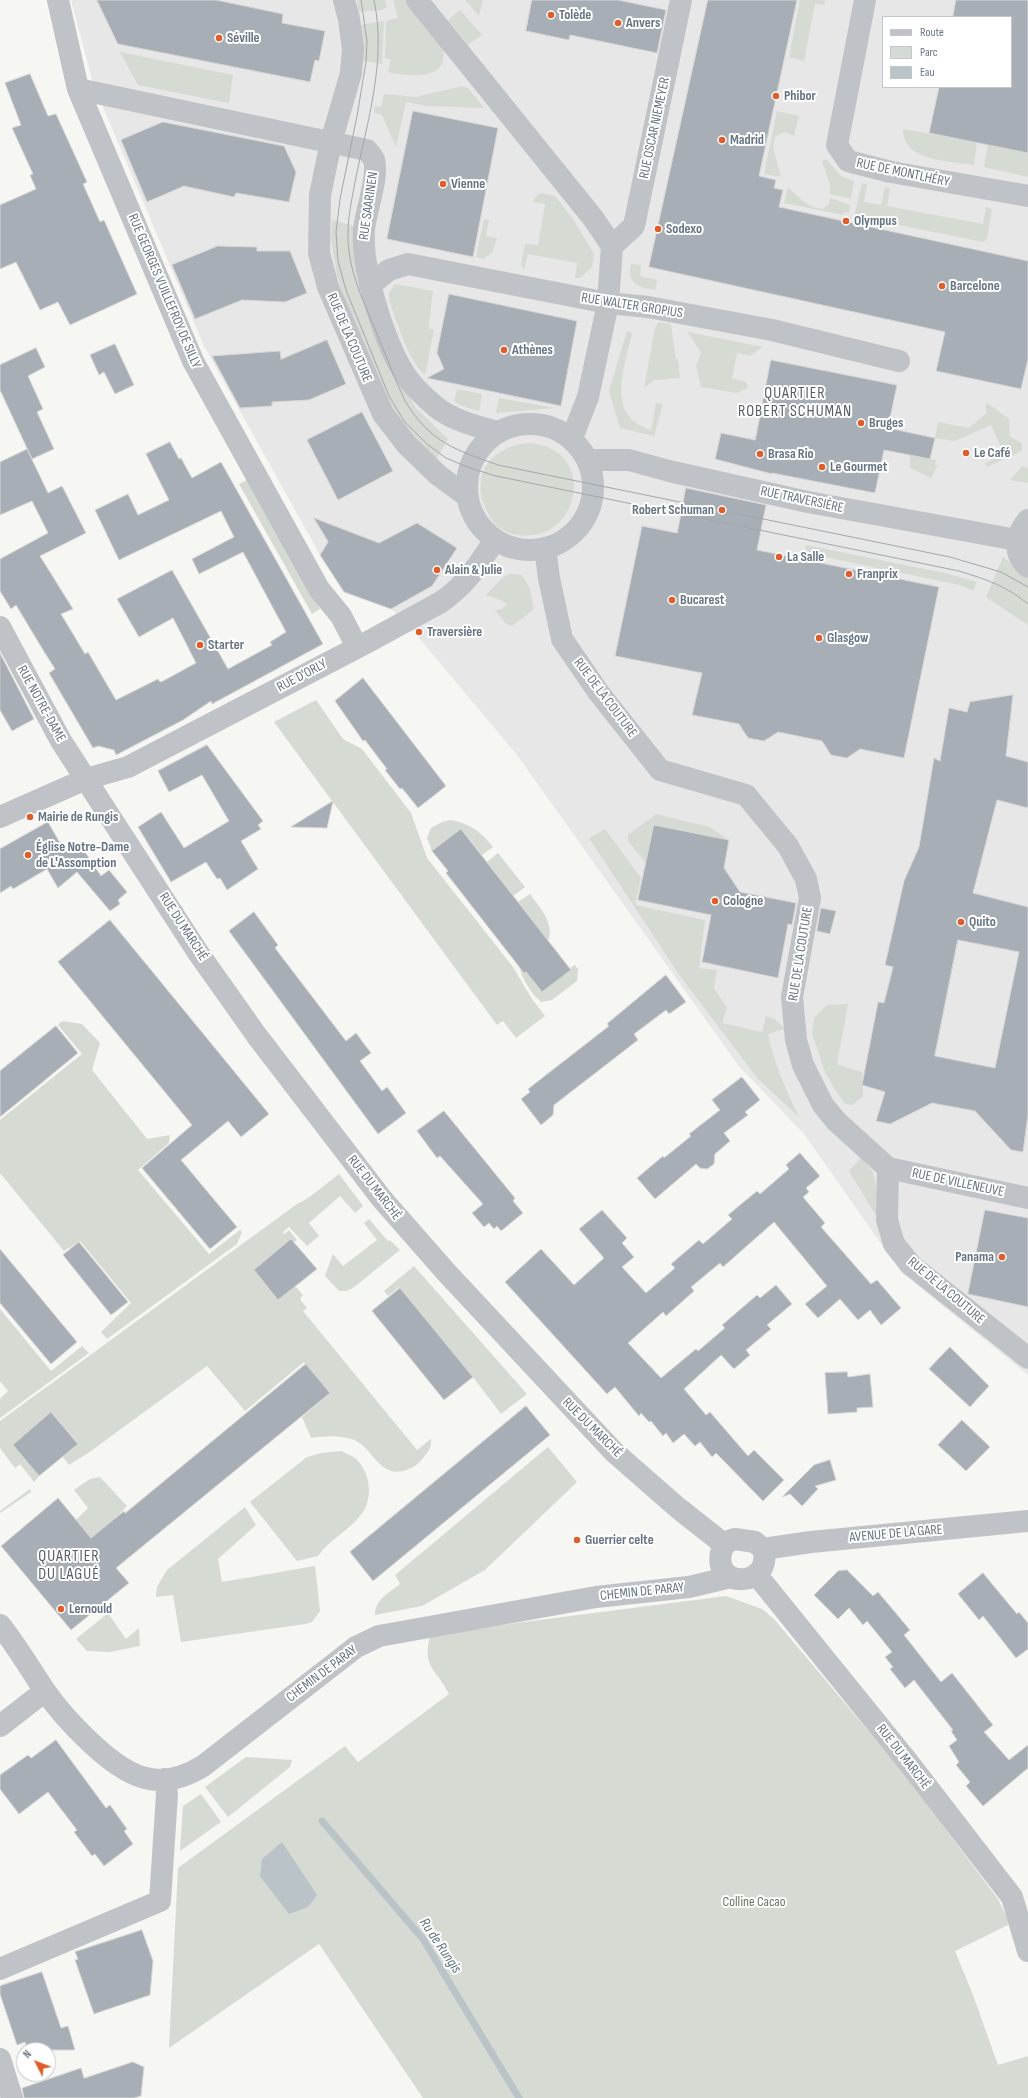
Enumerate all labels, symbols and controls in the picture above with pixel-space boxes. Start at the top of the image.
place label: Tolède [559,7,591,23]
marker: Tolède [546,10,556,20]
place label: Anvers [626,15,660,31]
legend [882,16,1012,88]
marker: Anvers [613,18,623,28]
text: Route [920,25,944,40]
place label: Séville [227,30,260,46]
marker: Séville [214,33,224,43]
text: Parc [920,45,938,60]
text: Eau [920,65,934,80]
street label: RUE OSCAR NIEMEYER [636,76,674,180]
place label: Phibor [784,88,816,104]
marker: Phibor [771,91,781,101]
place label: Madrid [730,132,764,148]
marker: Madrid [717,135,727,145]
street label: RUE DE MONTLHÉRY [855,155,951,191]
street label: RUE SAARINEN [356,171,382,241]
place label: Vienne [451,176,485,192]
marker: Vienne [438,179,448,189]
street label: RUE GEORGES VUILLEFROY DE SILLY [124,211,204,371]
place label: Olympus [854,213,897,229]
marker: Olympus [841,216,851,226]
place label: Sodexo [666,221,702,237]
marker: Sodexo [653,224,663,234]
place label: Barcelone [950,278,1000,294]
marker: Barcelone [937,281,947,291]
street label: RUE WALTER GROPIUS [580,290,684,322]
street label: RUE DE LA COUTURE [323,291,375,385]
place label: Athènes [512,342,553,358]
marker: Athènes [499,345,509,355]
district label: QUARTIER ROBERT SCHUMAN [738,384,852,422]
place label: Bruges [869,415,903,431]
marker: Bruges [856,418,866,428]
place label: Le Café [974,445,1010,461]
place label: Brasa Rio [768,446,814,462]
marker: Le Café [961,448,971,458]
marker: Brasa Rio [755,449,765,459]
place label: Le Gourmet [830,459,887,475]
marker: Le Gourmet [817,462,827,472]
street label: RUE TRAVERSIÈRE [759,483,845,517]
place label: Robert Schuman [632,502,714,518]
marker: Robert Schuman [717,505,727,515]
place label: La Salle [787,549,824,565]
marker: La Salle [774,552,784,562]
place label: Alain & Julie [445,562,502,578]
marker: Alain & Julie [432,565,442,575]
place label: Franprix [857,566,898,582]
marker: Franprix [844,569,854,579]
place label: Bucarest [680,592,724,608]
marker: Bucarest [667,595,677,605]
place label: Traversière [427,624,482,640]
marker: Traversière [414,627,424,637]
place label: Glasgow [827,630,869,646]
marker: Glasgow [814,633,824,643]
place label: Starter [208,637,244,653]
marker: Starter [195,640,205,650]
street label: RUE DE LA COUTURE [570,655,640,741]
street label: RUE D'ORLY [274,656,330,696]
street label: RUE NOTRE-DAME [13,663,69,745]
place label: Mairie de Rungis [38,809,118,825]
marker: Mairie de Rungis [25,812,35,822]
place label: Église Notre-Dame de L'Assomption [36,839,129,872]
marker: Église Notre-Dame de L'Assomption [23,850,33,860]
street label: RUE DU MARCHÉ [155,890,211,964]
place label: Cologne [723,893,763,909]
marker: Cologne [710,896,720,906]
street label: RUE DE LA COUTURE [785,906,817,1002]
place label: Quito [969,914,996,930]
marker: Quito [956,917,966,927]
street label: RUE DU MARCHÉ [343,1152,405,1224]
street label: RUE DE VILLENEUVE [911,1165,1005,1201]
place label: Panama [955,1249,994,1265]
marker: Panama [997,1252,1007,1262]
street label: RUE DE LA COUTURE [904,1254,988,1328]
street label: RUE DU MARCHÉ [559,1395,625,1461]
street label: AVENUE DE LA GARE [849,1522,943,1546]
place label: Guerrier celte [585,1532,654,1548]
marker: Guerrier celte [572,1535,582,1545]
district label: QUARTIER DU LAGUÉ [38,1547,100,1585]
street label: CHEMIN DE PARAY [599,1579,685,1605]
place label: Lernould [69,1601,112,1617]
marker: Lernould [56,1604,66,1614]
street label: CHEMIN DE PARAY [283,1642,361,1706]
street label: RUE DU MARCHÉ [872,1721,934,1793]
park label: Colline Cacao [723,1894,785,1910]
water label: Ru de Rungis [415,1915,465,1977]
north arrow [16,2042,56,2082]
text: N [21,2048,34,2061]

